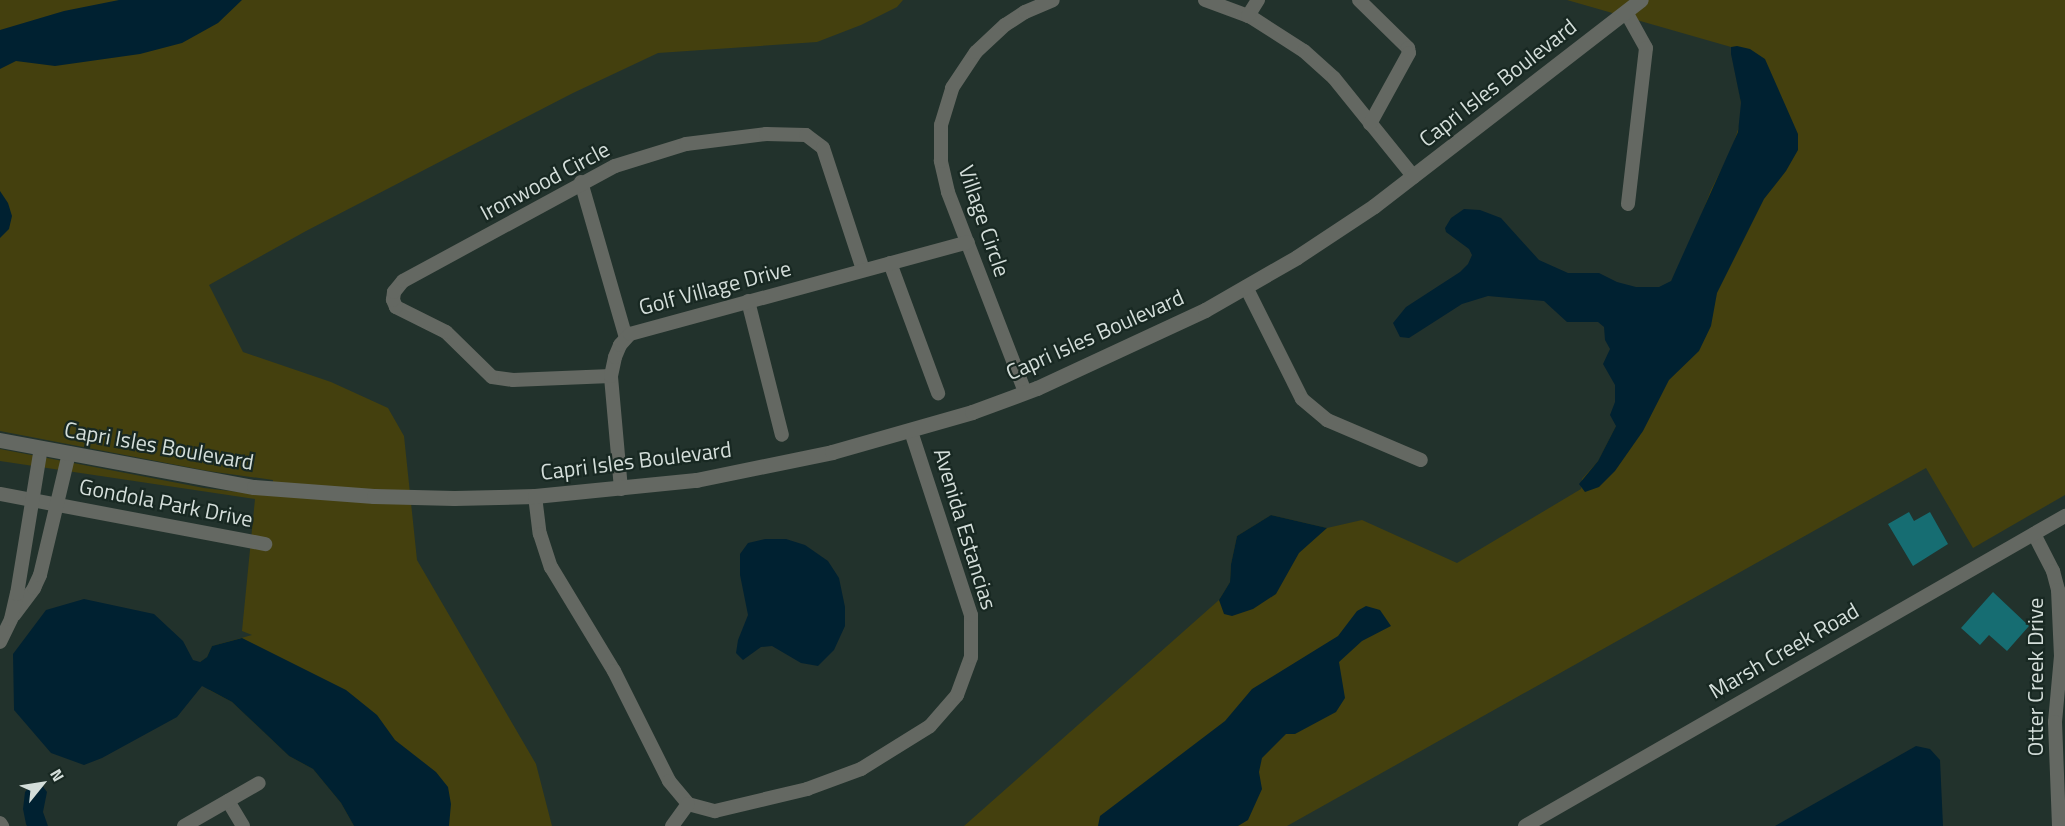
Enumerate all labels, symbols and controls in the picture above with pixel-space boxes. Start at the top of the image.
street label: Capri Isles Boulevard [1414,13,1582,153]
street label: Ironwood Circle [476,136,614,226]
street label: Village Circle [953,162,1015,280]
street label: Golf Village Drive [636,255,794,321]
street label: Capri Isles Boulevard [1002,284,1188,386]
street label: Capri Isles Boulevard [62,416,256,476]
street label: Capri Isles Boulevard [539,436,733,486]
street label: Avenida Estancias [928,445,1002,613]
street label: Gondola Park Drive [77,473,255,533]
street label: Marsh Creek Road [1704,597,1864,705]
street label: Otter Creek Drive [2023,598,2049,756]
north arrow [12,754,72,814]
text: N [44,764,71,786]

